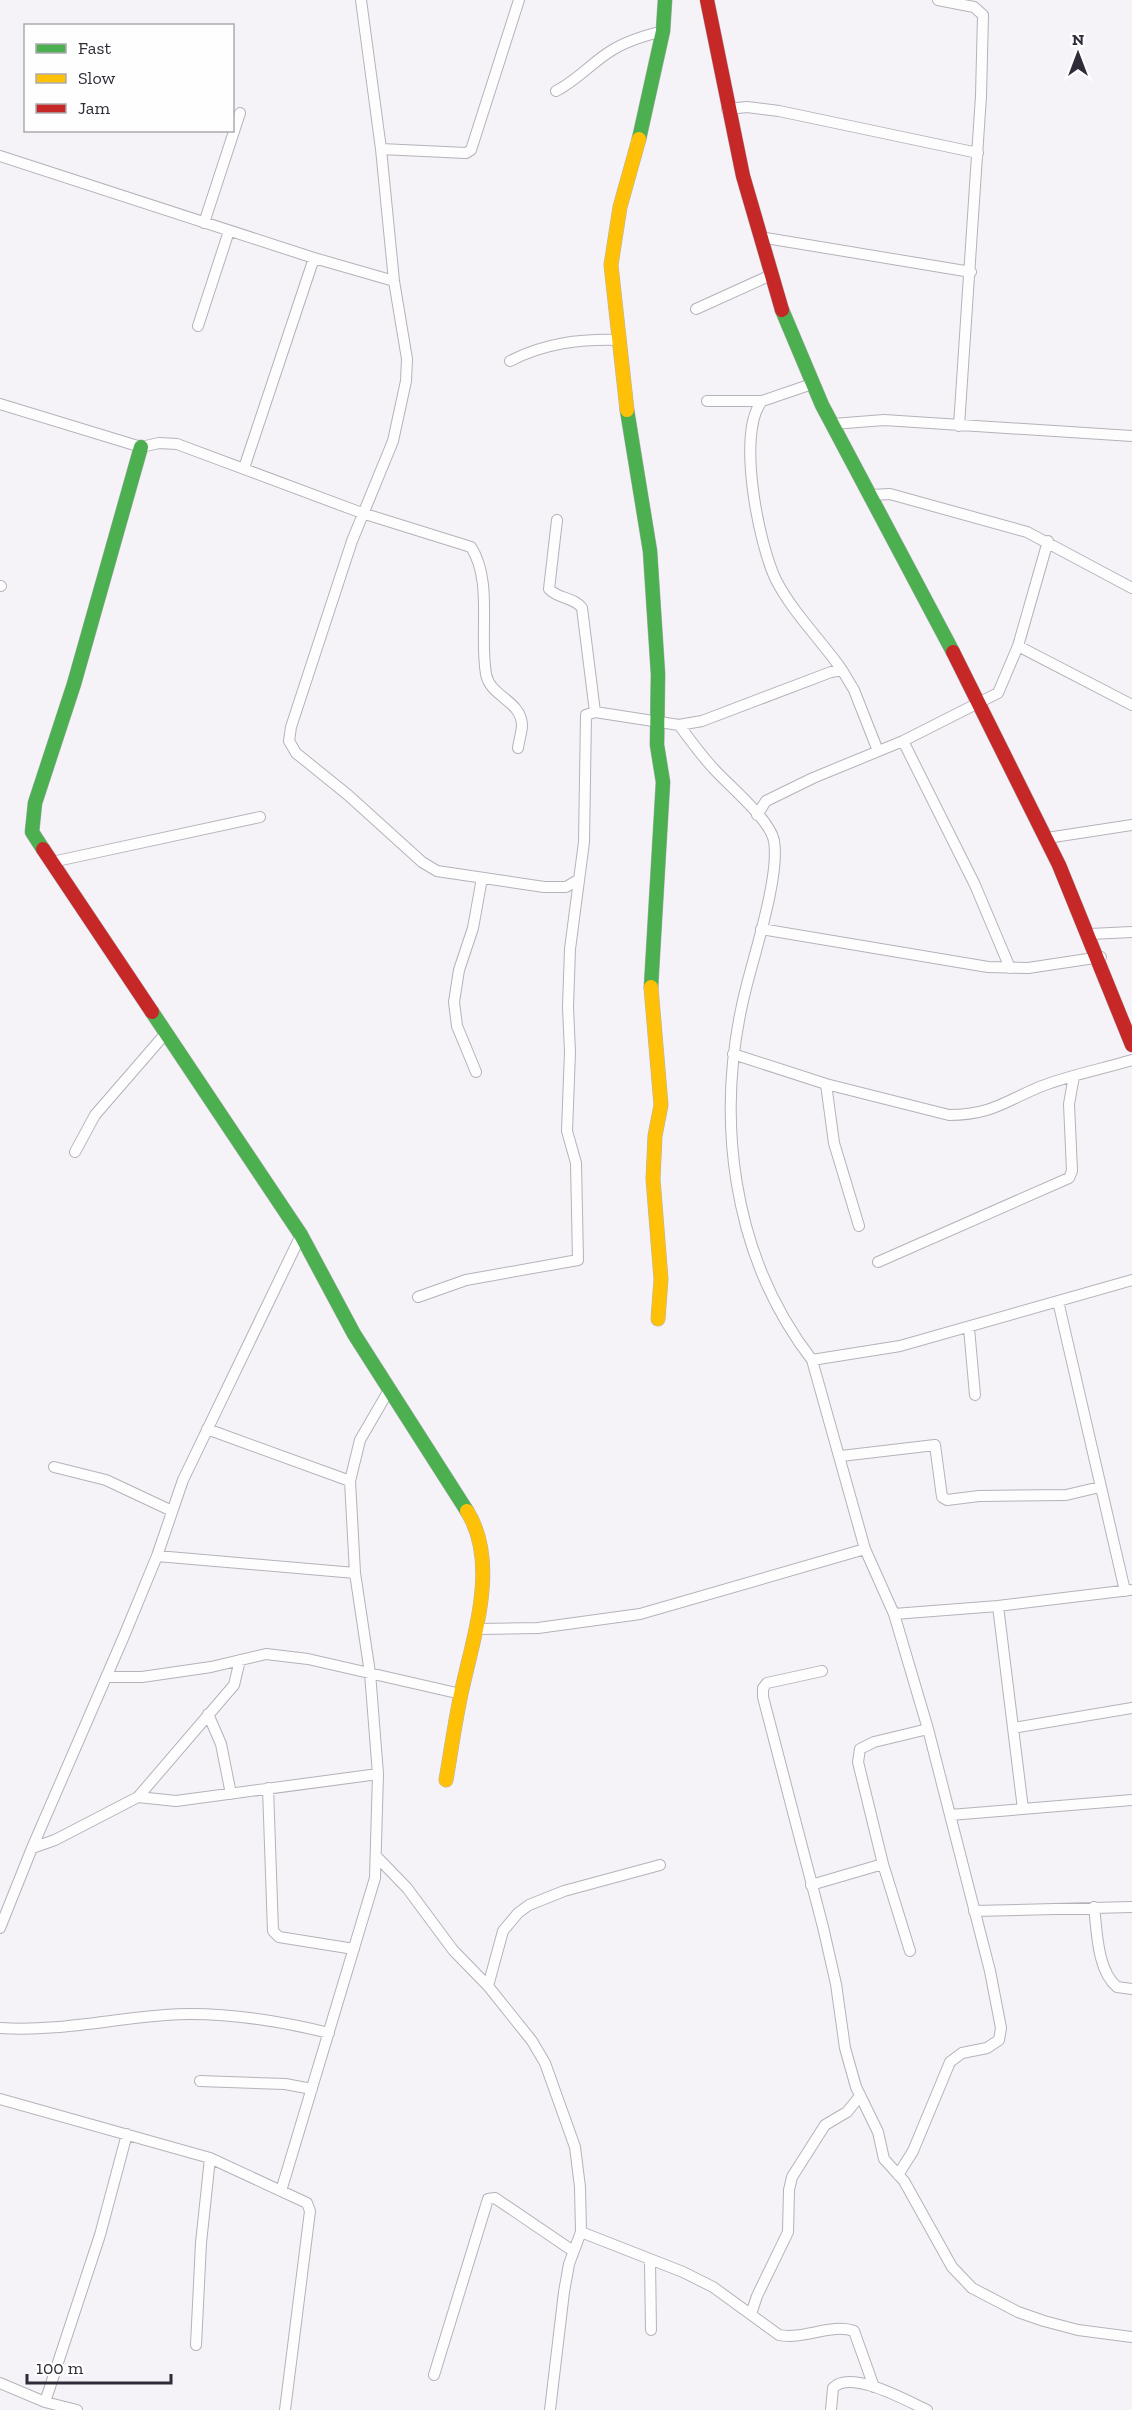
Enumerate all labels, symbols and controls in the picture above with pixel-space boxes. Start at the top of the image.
legend [24,24,234,132]
north arrow [1048,24,1108,84]
text: N [1072,30,1084,49]
text: Fast [78,37,111,59]
text: Slow [78,67,115,89]
text: Jam [78,97,110,119]
scale bar [27,2347,171,2385]
text: 100 m [36,2357,84,2379]

